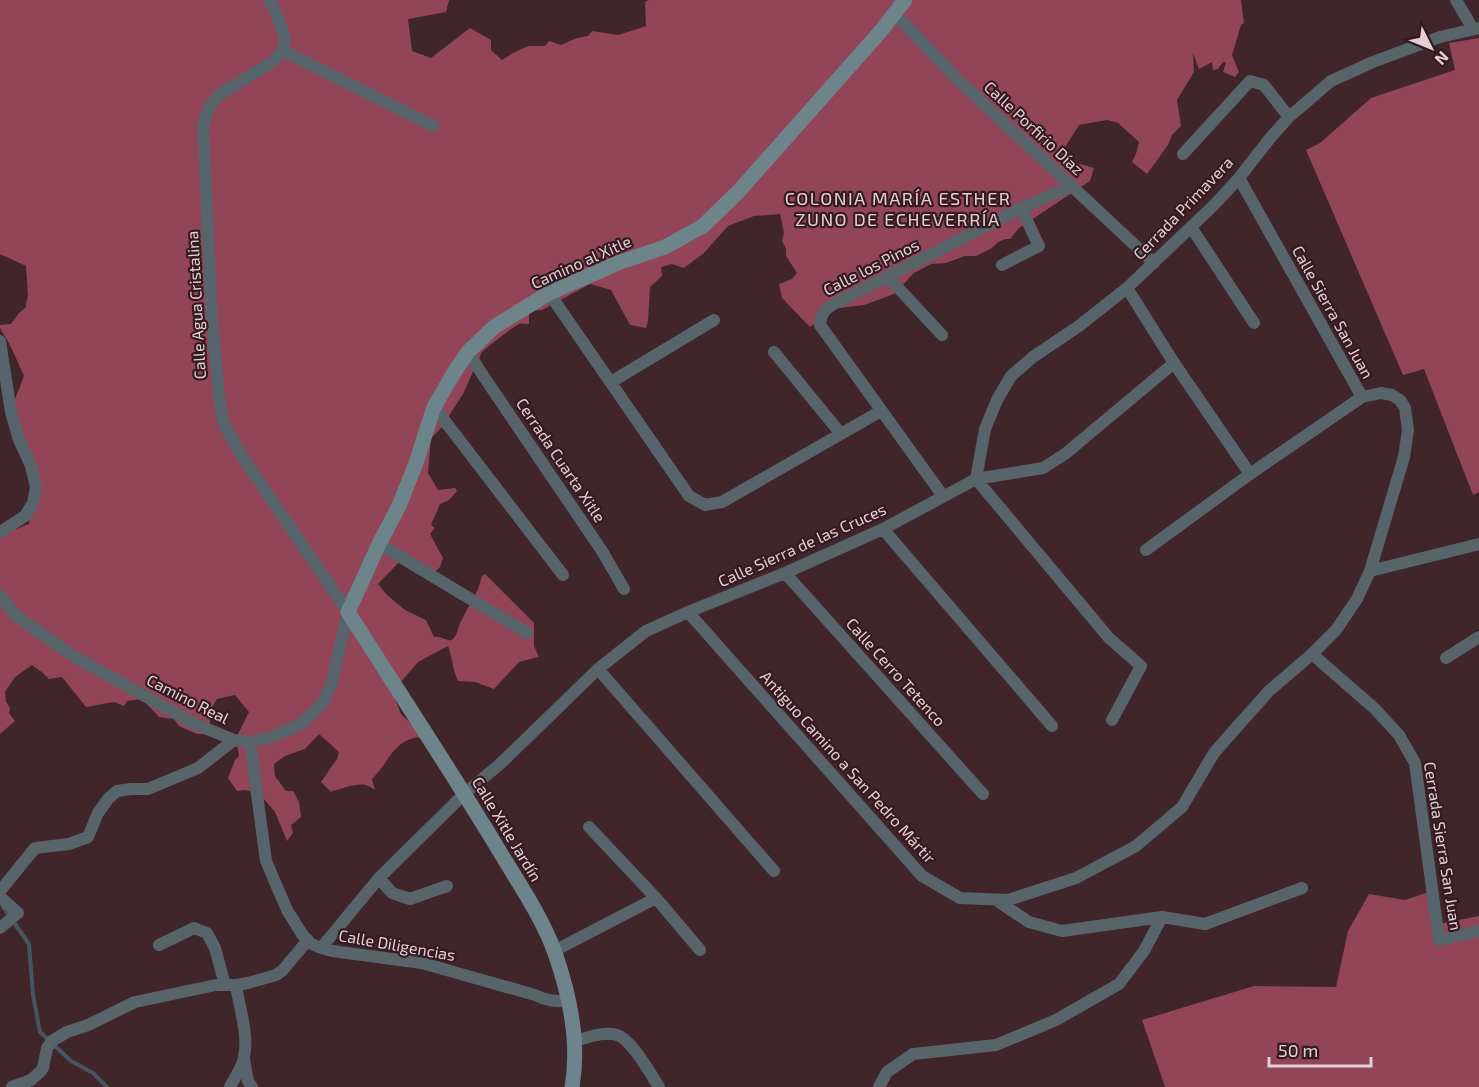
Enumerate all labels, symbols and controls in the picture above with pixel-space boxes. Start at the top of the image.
north arrow [1401,18,1461,78]
text: N [1431,48,1453,69]
street label: Calle Porfirio Díaz [981,77,1088,178]
street label: Cerrada Primavera [1129,152,1237,263]
district label: COLONIA MARÍA ESTHER ZUNO DE ECHEVERRÍA [785,187,1011,230]
street label: Calle Agua Cristalina [182,230,209,380]
street label: Camino al Xitle [528,231,634,292]
street label: Calle los Pinos [820,234,922,299]
street label: Calle Sierra San Juan [1289,242,1378,382]
street label: Cerrada Cuarta Xitle [513,394,610,526]
street label: Calle Sierra de las Cruces [715,499,889,590]
street label: Calle Cerro Tetenco [843,614,950,730]
street label: Antiguo Camino a San Pedro Mártir [757,666,940,867]
street label: Camino Real [144,670,233,728]
street label: Cerrada Sierra San Juan [1421,760,1466,932]
street label: Calle Xitle Jardín [469,773,546,885]
street label: Calle Diligencias [337,925,457,964]
scale bar [1269,1030,1371,1068]
text: 50 m [1278,1039,1318,1061]

